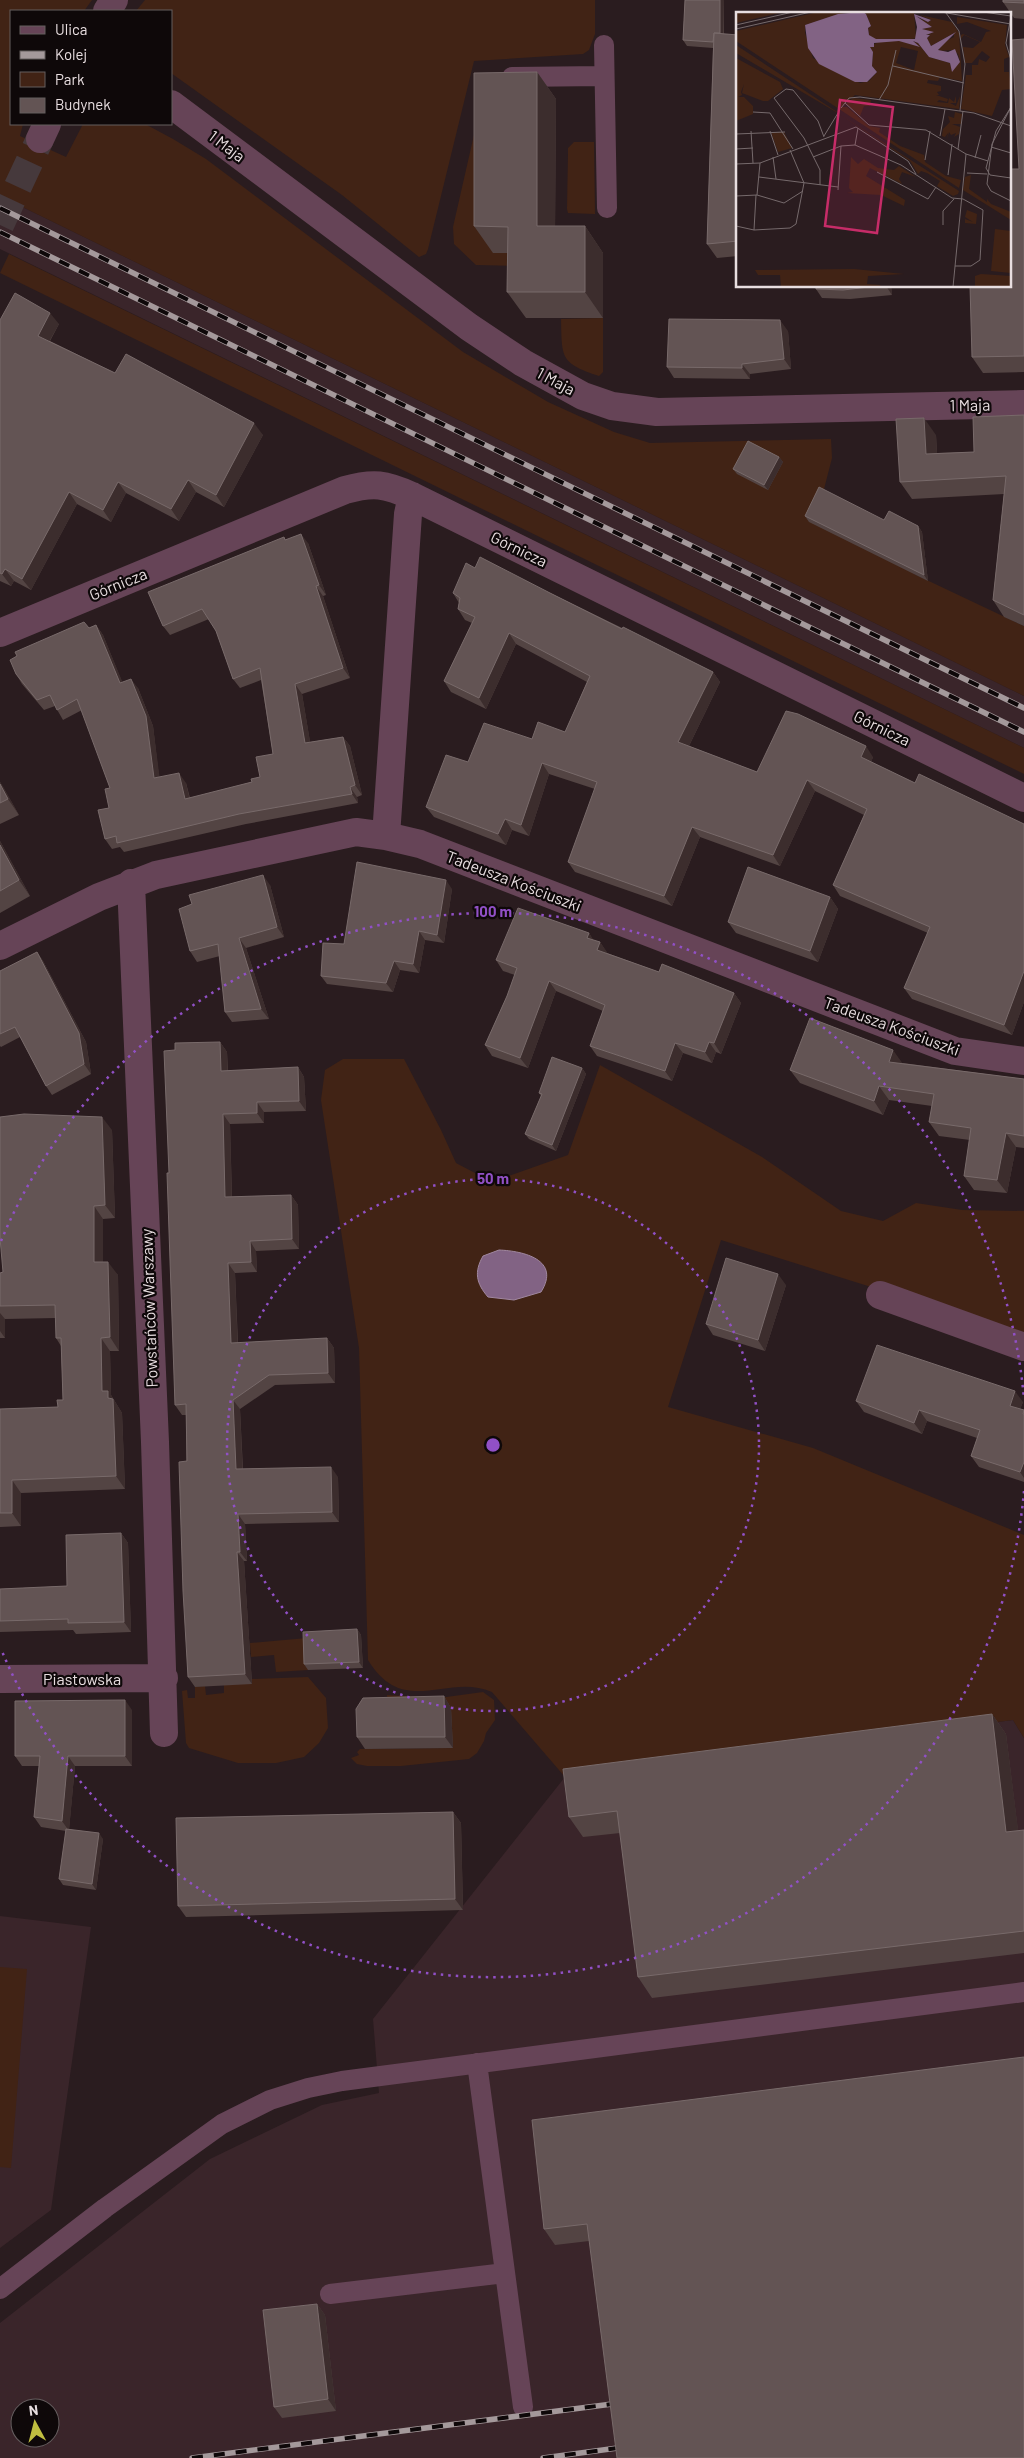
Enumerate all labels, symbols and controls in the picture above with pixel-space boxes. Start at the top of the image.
legend [10,10,172,125]
inset map [736,12,1012,288]
text: Ulica [55,20,87,38]
text: Kolej [55,45,87,63]
text: Park [55,70,85,88]
text: Budynek [55,95,111,113]
street label: 1 Maja [205,126,249,165]
street label: 1 Maja [534,363,579,398]
street label: 1 Maja [950,395,990,414]
street label: Górnicza [488,527,551,570]
street label: Górnicza [86,563,149,604]
street label: Górnicza [851,706,914,749]
street label: Tadeusza Kościuszki [444,846,584,915]
text: 100 m [474,902,512,920]
street label: Tadeusza Kościuszki [822,992,963,1059]
text: 50 m [477,1169,509,1187]
street label: Powstańców Warszawy [136,1228,161,1388]
centre of rings [484,1436,502,1454]
street label: Piastowska [43,1669,121,1688]
north arrow [10,2398,60,2448]
text: N [28,2401,39,2419]

